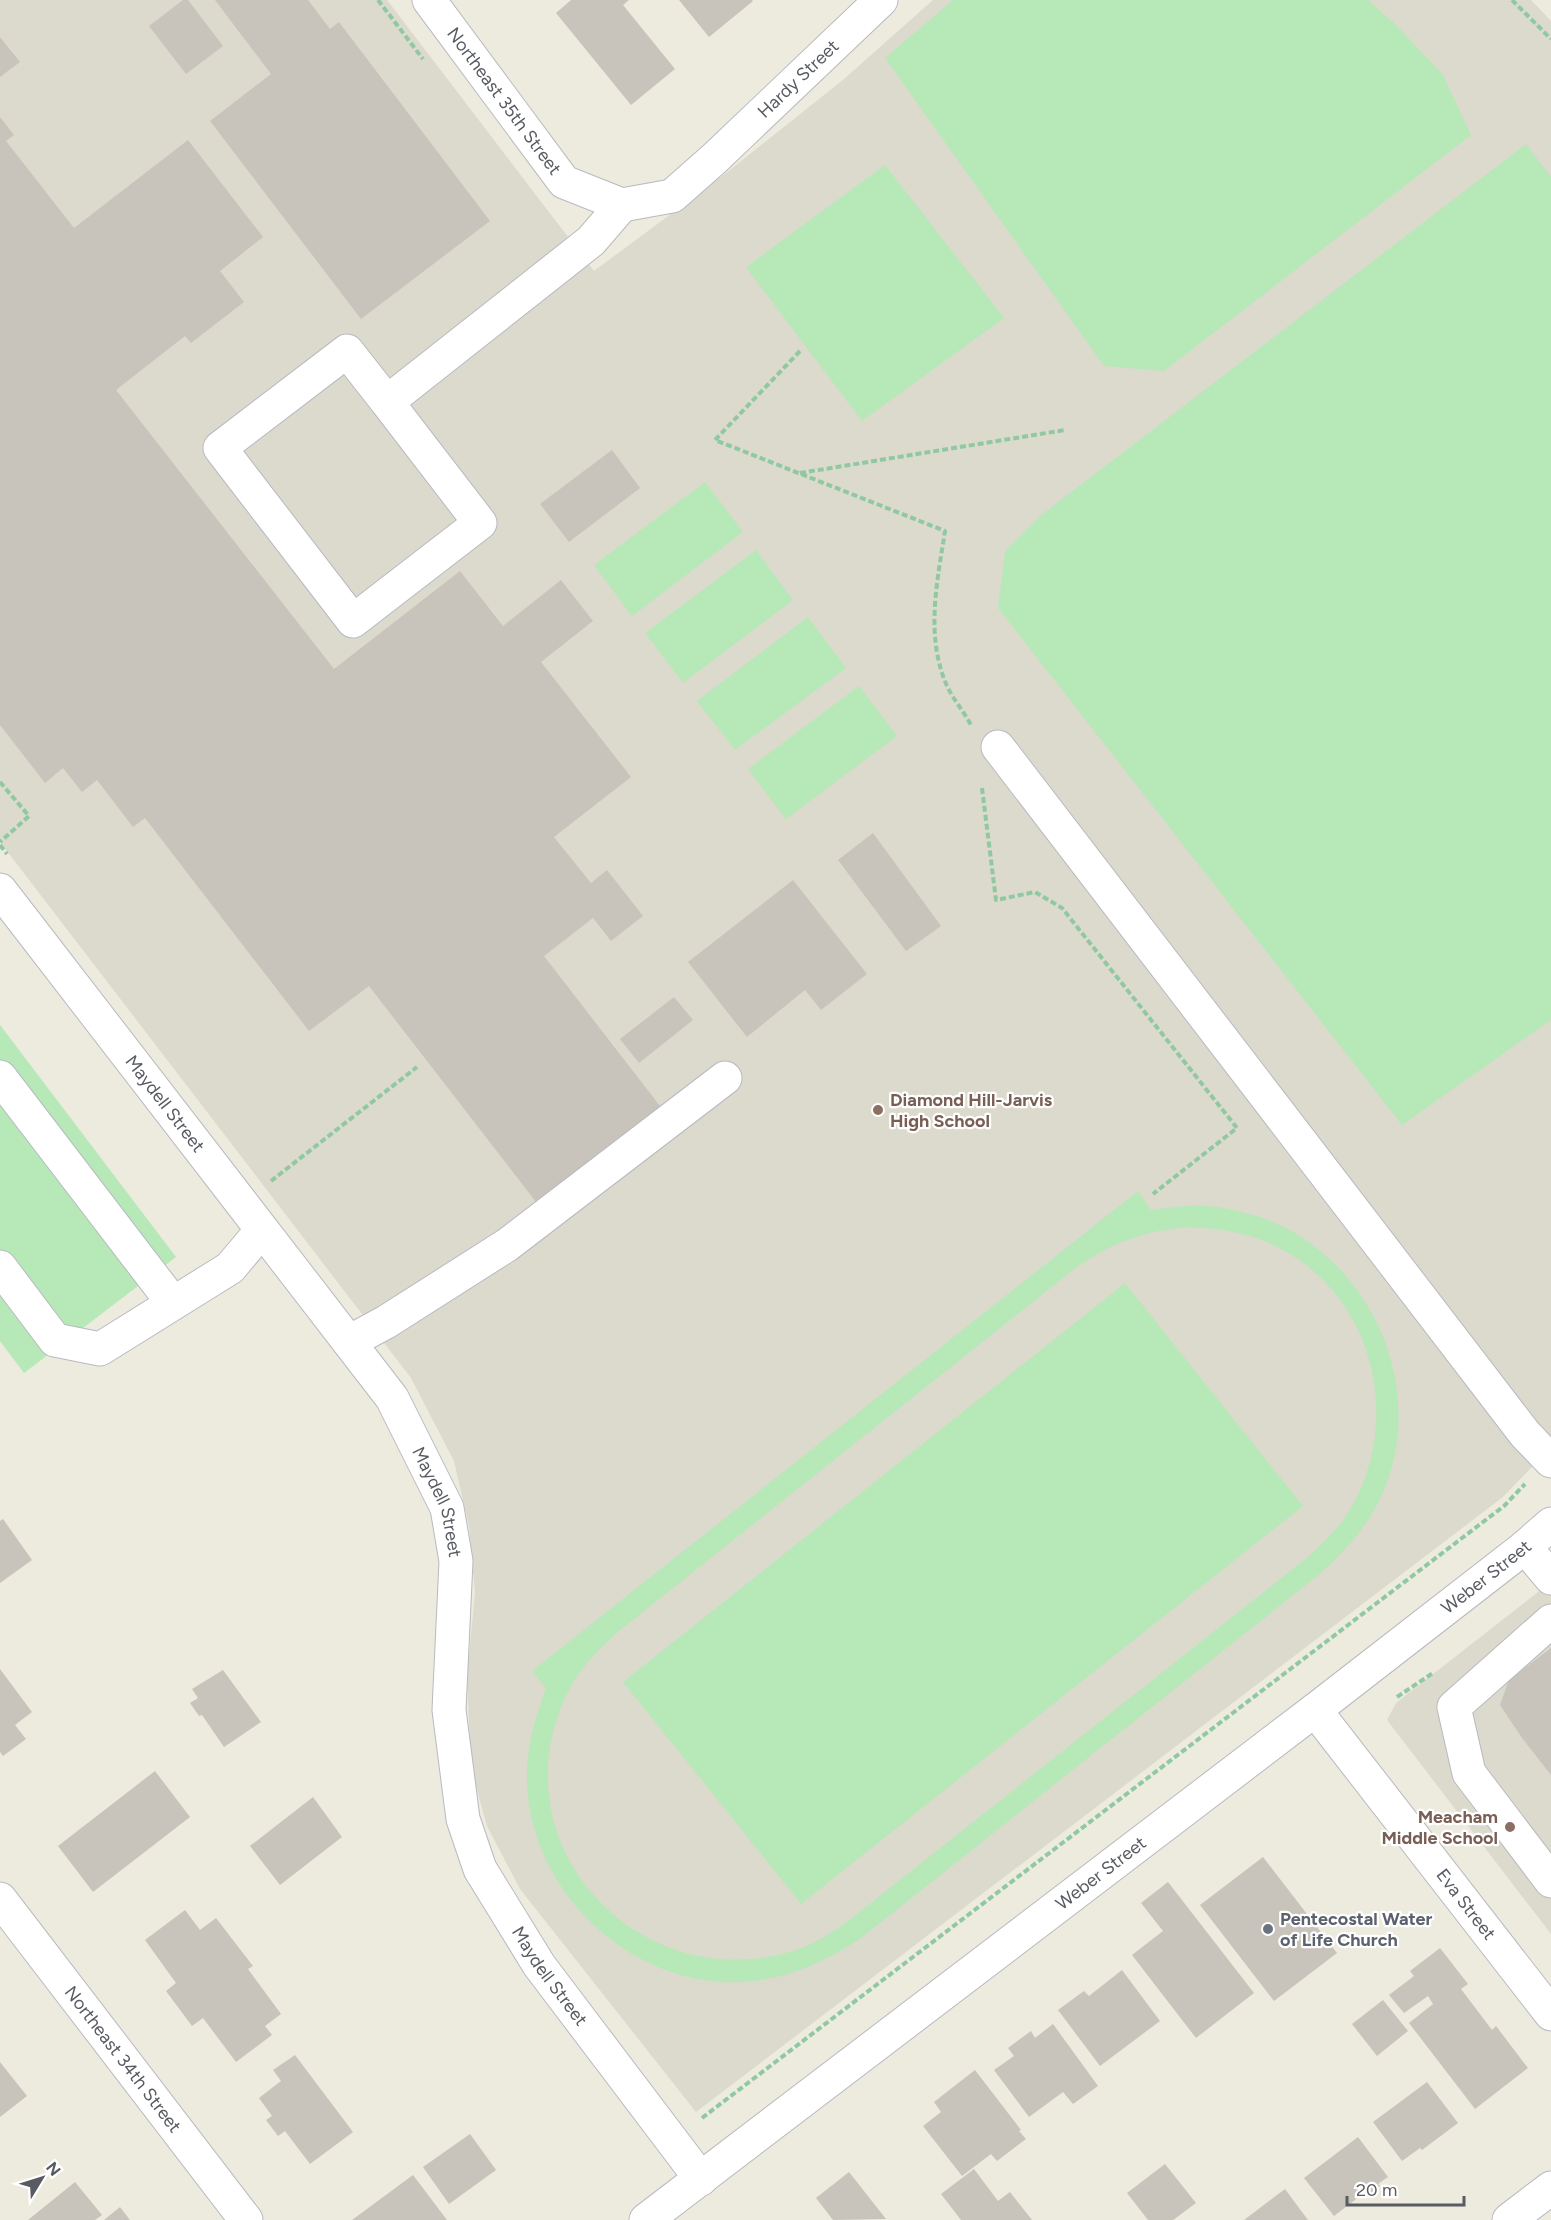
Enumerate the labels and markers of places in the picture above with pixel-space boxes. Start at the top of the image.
place label: Diamond Hill-Jarvis High School [890,1089,1053,1132]
marker: Diamond Hill-Jarvis High School [871,1103,885,1117]
place label: Meacham Middle School [1381,1806,1498,1849]
marker: Meacham Middle School [1503,1820,1517,1834]
place label: Pentecostal Water of Life Church [1280,1908,1433,1951]
marker: Pentecostal Water of Life Church [1261,1922,1275,1936]

